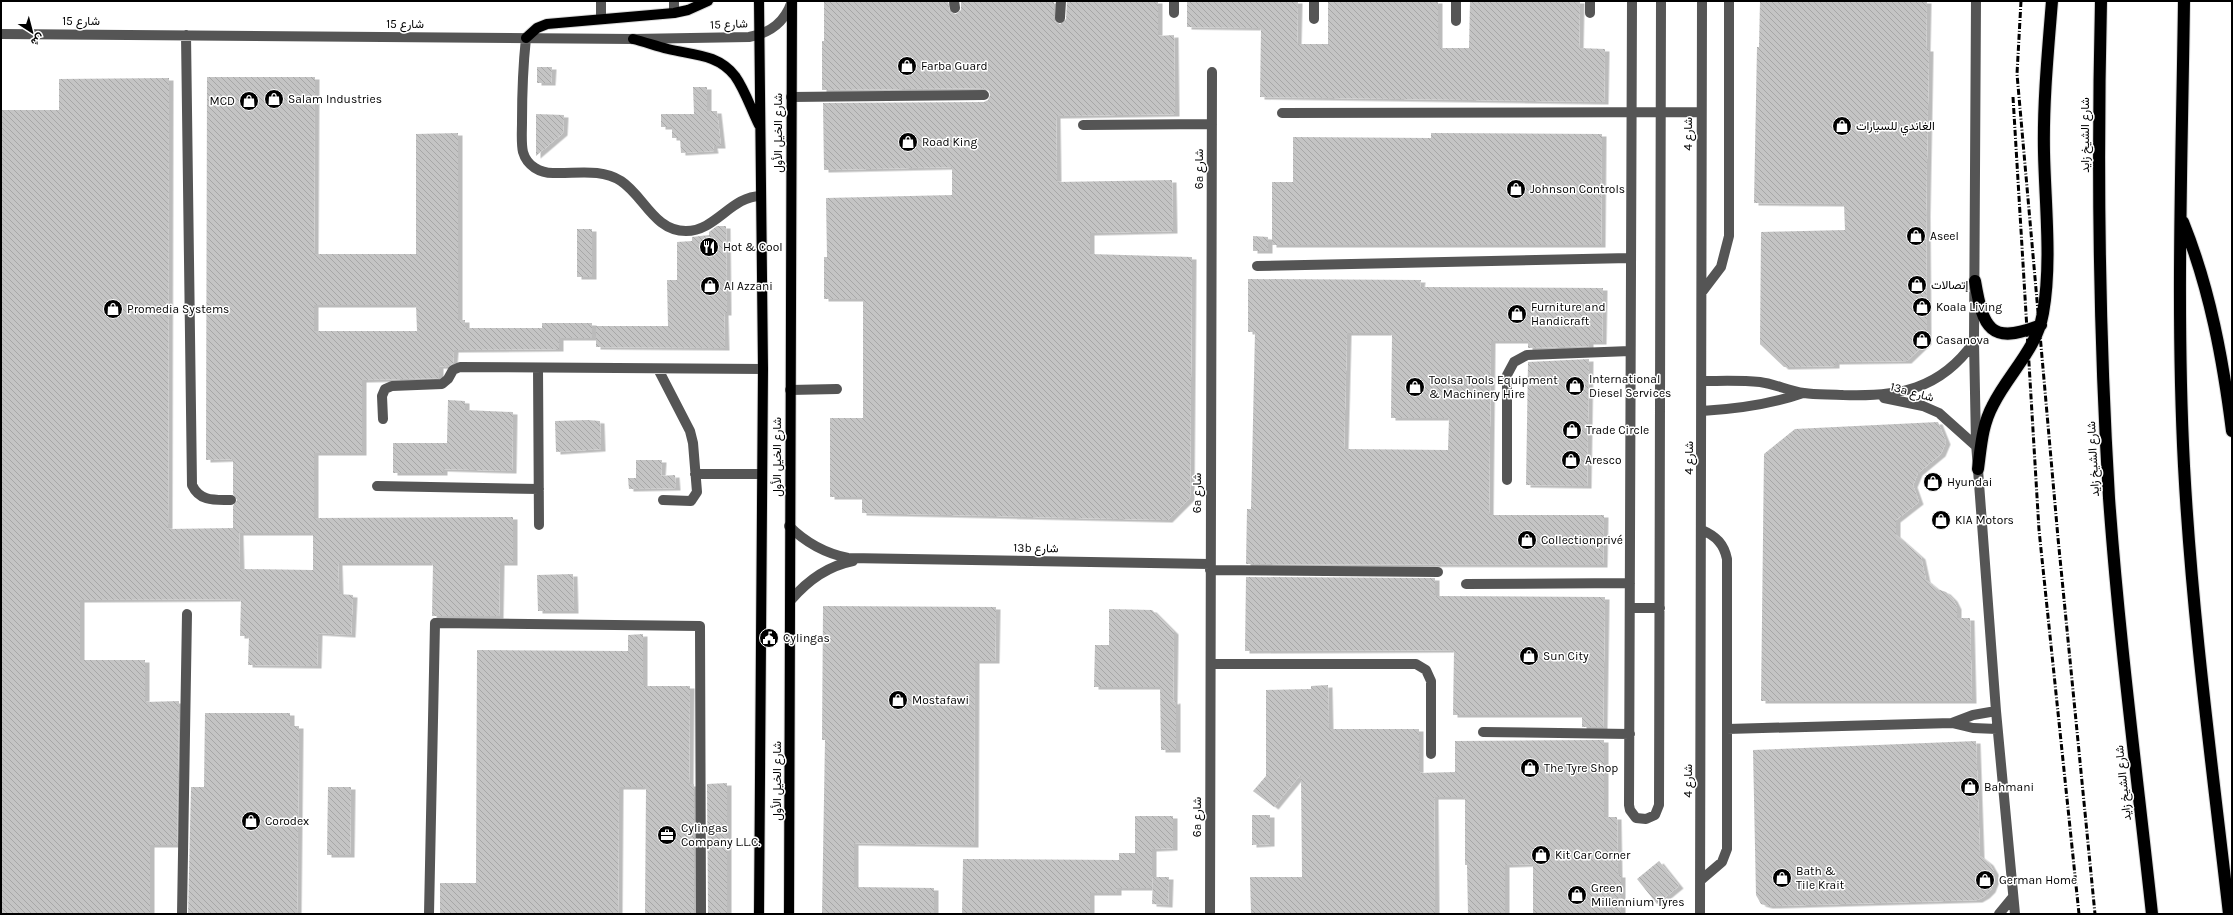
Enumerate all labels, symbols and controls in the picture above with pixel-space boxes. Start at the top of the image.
north arrow [12,12,52,52]
street label: شارع 15 [62,14,100,30]
street label: شارع 15 [710,16,748,34]
street label: شارع 15 [386,17,424,33]
text: ش [28,31,47,49]
shop icon: Farba Guard [896,55,918,77]
place label: Farba Guard [921,59,988,73]
shop icon: Salam Industries [263,88,285,110]
shop icon: MCD [238,90,260,112]
place label: Salam Industries [288,92,382,106]
street label: شارع الخيل الأول [771,93,787,173]
place label: MCD [210,94,235,108]
street label: شارع الشيخ زايد [2078,97,2094,173]
shop icon: الغاندي للسيارات [1831,115,1853,137]
street label: شارع 4 [1681,117,1697,151]
place label: الغاندي للسيارات [1856,119,1935,136]
shop icon: Road King [897,131,919,153]
place label: Road King [922,135,978,149]
street label: 6a شارع [1192,149,1208,189]
shop icon: Johnson Controls [1505,178,1527,200]
place label: Johnson Controls [1530,182,1625,196]
shop icon: Aseel [1905,225,1927,247]
place label: Aseel [1930,229,1959,243]
restaurant icon: Hot & Cool [698,236,720,258]
place label: Hot & Cool [723,240,783,254]
shop icon: إتصالات [1906,274,1928,296]
shop icon: Al Azzani [699,275,721,297]
place label: إتصالات [1931,278,1968,293]
place label: Al Azzani [724,279,773,293]
shop icon: Koala Living [1911,296,1933,318]
shop icon: Promedia Systems [102,298,124,320]
place label: Furniture and Handicraft [1531,300,1606,328]
place label: Koala Living [1936,300,2002,314]
place label: Promedia Systems [127,302,229,316]
shop icon: Furniture and Handicraft [1506,303,1528,325]
shop icon: Casanova [1911,329,1933,351]
place label: Casanova [1936,333,1989,347]
place label: International Diesel Services [1589,372,1671,400]
place label: Toolsa Tools Equipment & Machinery Hire [1429,373,1558,401]
shop icon: International Diesel Services [1564,375,1586,397]
shop icon: Toolsa Tools Equipment & Machinery Hire [1404,376,1426,398]
street label: 13a شارع [1888,379,1935,406]
street label: شارع الخيل الأول [770,417,786,497]
shop icon: Trade Circle [1561,419,1583,441]
street label: شارع الشيخ زايد [2084,421,2104,497]
place label: Trade Circle [1586,423,1649,437]
street label: شارع 4 [1682,441,1698,475]
shop icon: Aresco [1560,449,1582,471]
place label: Aresco [1585,453,1621,467]
shop icon: Hyundai [1922,471,1944,493]
street label: 6a شارع [1190,473,1206,513]
place label: Hyundai [1947,475,1992,489]
shop icon: KIA Motors [1930,509,1952,531]
place label: KIA Motors [1955,513,2014,527]
shop icon: Collectionprivé [1516,529,1538,551]
place label: Collectionprivé [1541,533,1623,547]
street label: 13b شارع [1013,541,1059,557]
public building icon: Cylingas [758,627,780,649]
place label: Cylingas [783,631,830,645]
shop icon: Sun City [1518,645,1540,667]
place label: Sun City [1543,649,1589,663]
shop icon: Mostafawi [887,689,909,711]
place label: Mostafawi [912,693,969,707]
street label: شارع الخيل الأول [770,741,786,821]
street label: شارع الشيخ زايد [2112,744,2136,821]
shop icon: The Tyre Shop [1519,757,1541,779]
place label: The Tyre Shop [1544,761,1618,775]
street label: شارع 4 [1681,764,1697,798]
shop icon: Bahmani [1959,776,1981,798]
place label: Bahmani [1984,780,2034,794]
street label: 6a شارع [1190,797,1206,837]
shop icon: Corodex [240,810,262,832]
place label: Corodex [265,814,309,828]
place label: Cylingas Company L.L.C. [681,821,760,849]
office icon: Cylingas Company L.L.C. [656,824,678,846]
shop icon: Kit Car Corner [1530,844,1552,866]
place label: Kit Car Corner [1555,848,1631,862]
place label: Bath & Tile Krait [1796,864,1845,892]
shop icon: Bath & Tile Krait [1771,867,1793,889]
shop icon: German Home [1974,869,1996,891]
place label: German Home [1999,873,2077,887]
place label: Green Millennium Tyres [1591,881,1685,909]
shop icon: Green Millennium Tyres [1566,884,1588,906]

